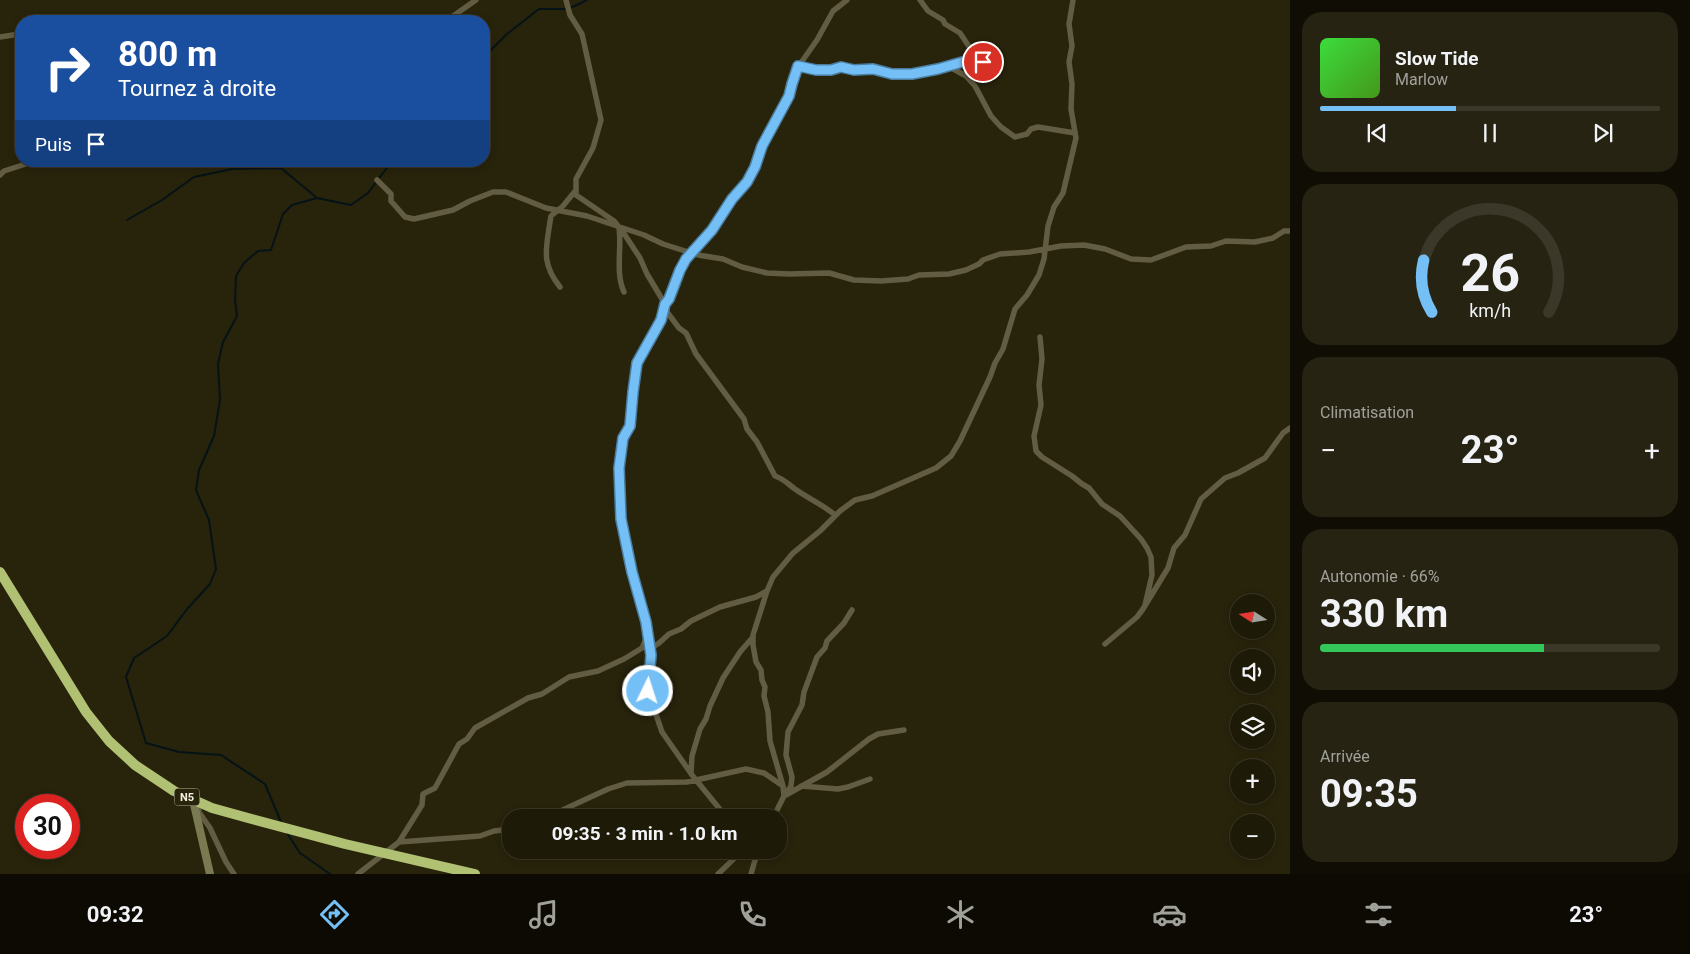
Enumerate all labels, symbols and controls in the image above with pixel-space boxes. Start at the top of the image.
text: 800 m [118,34,217,75]
icon: right [35,35,100,100]
pin [962,41,1004,83]
text: Slow Tide [1395,47,1478,70]
icon: arrive [969,48,997,76]
text: Marlow [1395,70,1448,89]
text: Tournez à droite [118,76,276,101]
icon: previous [1363,119,1391,147]
icon: pause [1476,119,1504,147]
icon: next [1589,119,1617,147]
icon: arrive [82,130,110,158]
text: Puis [35,133,72,156]
text: 26 [1460,243,1520,304]
text: km/h [1469,300,1511,321]
text: Climatisation [1320,403,1414,422]
text: 23° [1461,428,1519,472]
text: − [1320,434,1336,467]
text: + [1644,434,1660,467]
text: Autonomie · 66% [1320,567,1440,586]
text: 330 km [1320,592,1448,636]
north arrow [1230,594,1275,639]
map controls [1230,594,1275,859]
button: sound [1230,649,1275,694]
position arrow [621,664,673,716]
button: layers [1230,704,1275,749]
text: Arrivée [1320,747,1370,766]
button: + [1230,759,1275,804]
text: 09:35 [1320,772,1418,816]
road number: N5 [174,789,200,806]
speed limit sign: 30 [15,794,80,859]
button: − [1230,814,1275,859]
text: 09:35 · 3 min · 1.0 km [552,822,737,845]
icon: directions [317,897,352,932]
icon: music [526,897,561,932]
icon: phone [735,897,770,932]
icon: climate [943,897,978,932]
icon: car [1152,897,1187,932]
icon: filters [1361,897,1396,932]
text: 09:32 [87,902,144,927]
text: 23° [1569,902,1603,927]

